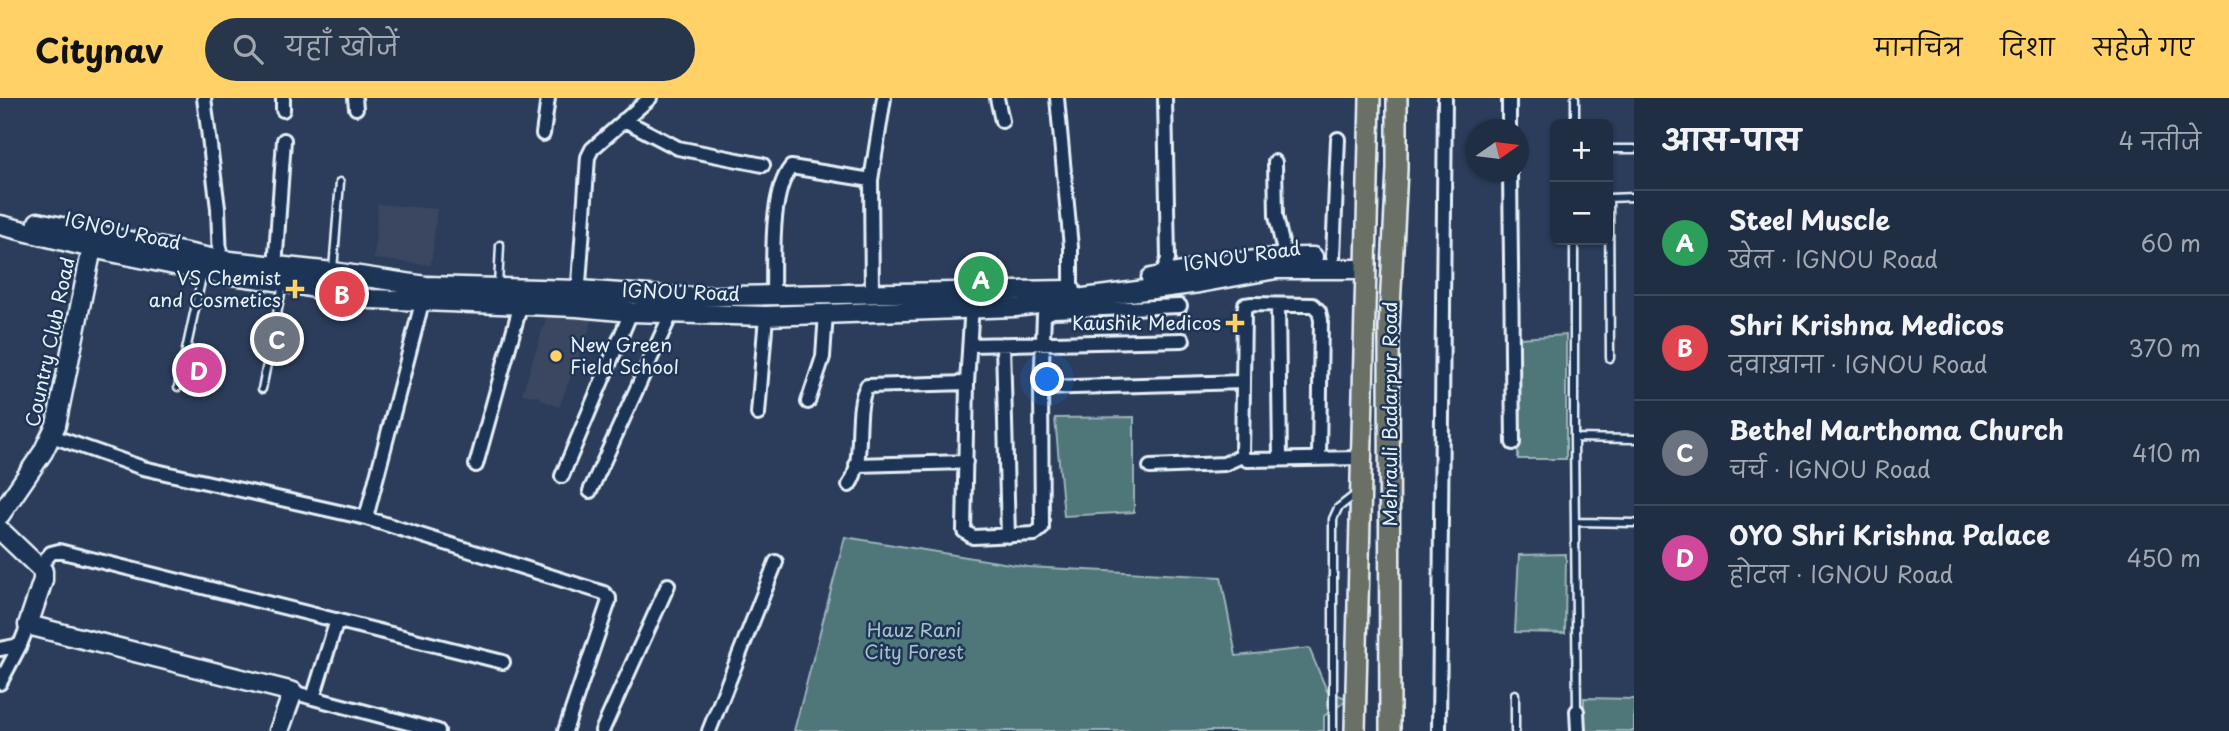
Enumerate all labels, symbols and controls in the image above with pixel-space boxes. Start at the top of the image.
search box [205,18,695,81]
text: Citynav [35,24,163,74]
text: यहाँ खोजें [285,26,399,65]
text: मानचित्र [1874,28,1962,64]
text: दिशा [2000,28,2055,64]
text: सहेजे गए [2093,28,2194,64]
icon: search [229,30,267,68]
text: आस-पास [1662,116,1801,161]
north arrow [1466,119,1529,182]
map controls [1550,119,1613,245]
button: + [1550,119,1613,182]
text: 4 नतीजे [2119,123,2201,158]
button: − [1550,182,1613,245]
text: Steel Muscle [1729,200,1890,239]
street label: IGNOU Road [63,204,184,256]
text: A [1676,225,1694,260]
text: 60 m [2141,225,2201,260]
street label: IGNOU Road [1182,233,1302,277]
text: खेल · IGNOU Road [1729,241,1938,276]
pin: A [958,253,1004,305]
street label: Country Club Road [17,254,81,429]
place label: VS Chemist and Cosmetics [149,263,281,313]
pin: B [319,268,365,320]
street label: IGNOU Road [622,275,740,307]
marker: VS Chemist and Cosmetics [287,281,303,297]
street label: Mehrauli Badarpur Road [1375,301,1403,527]
text: Shri Krishna Medicos [1729,305,2004,344]
place label: Kaushik Medicos [1072,308,1221,336]
pin: C [254,313,300,365]
marker: Kaushik Medicos [1227,315,1243,331]
place label: New Green Field School [570,330,679,380]
text: B [1677,330,1693,365]
text: 370 m [2128,330,2201,365]
pin: D [176,344,222,396]
text: दवाख़ाना · IGNOU Road [1729,346,1988,381]
marker: New Green Field School [548,348,564,364]
your location [1030,362,1064,396]
text: Bethel Marthoma Church [1729,410,2064,449]
text: C [1676,435,1694,470]
text: 410 m [2132,435,2201,470]
text: चर्च · IGNOU Road [1729,451,1931,486]
text: OYO Shri Krishna Palace [1729,515,2050,554]
text: D [1676,540,1694,575]
text: 450 m [2127,540,2201,575]
text: होटल · IGNOU Road [1729,556,1953,591]
park label: Hauz Rani City Forest [864,615,964,665]

